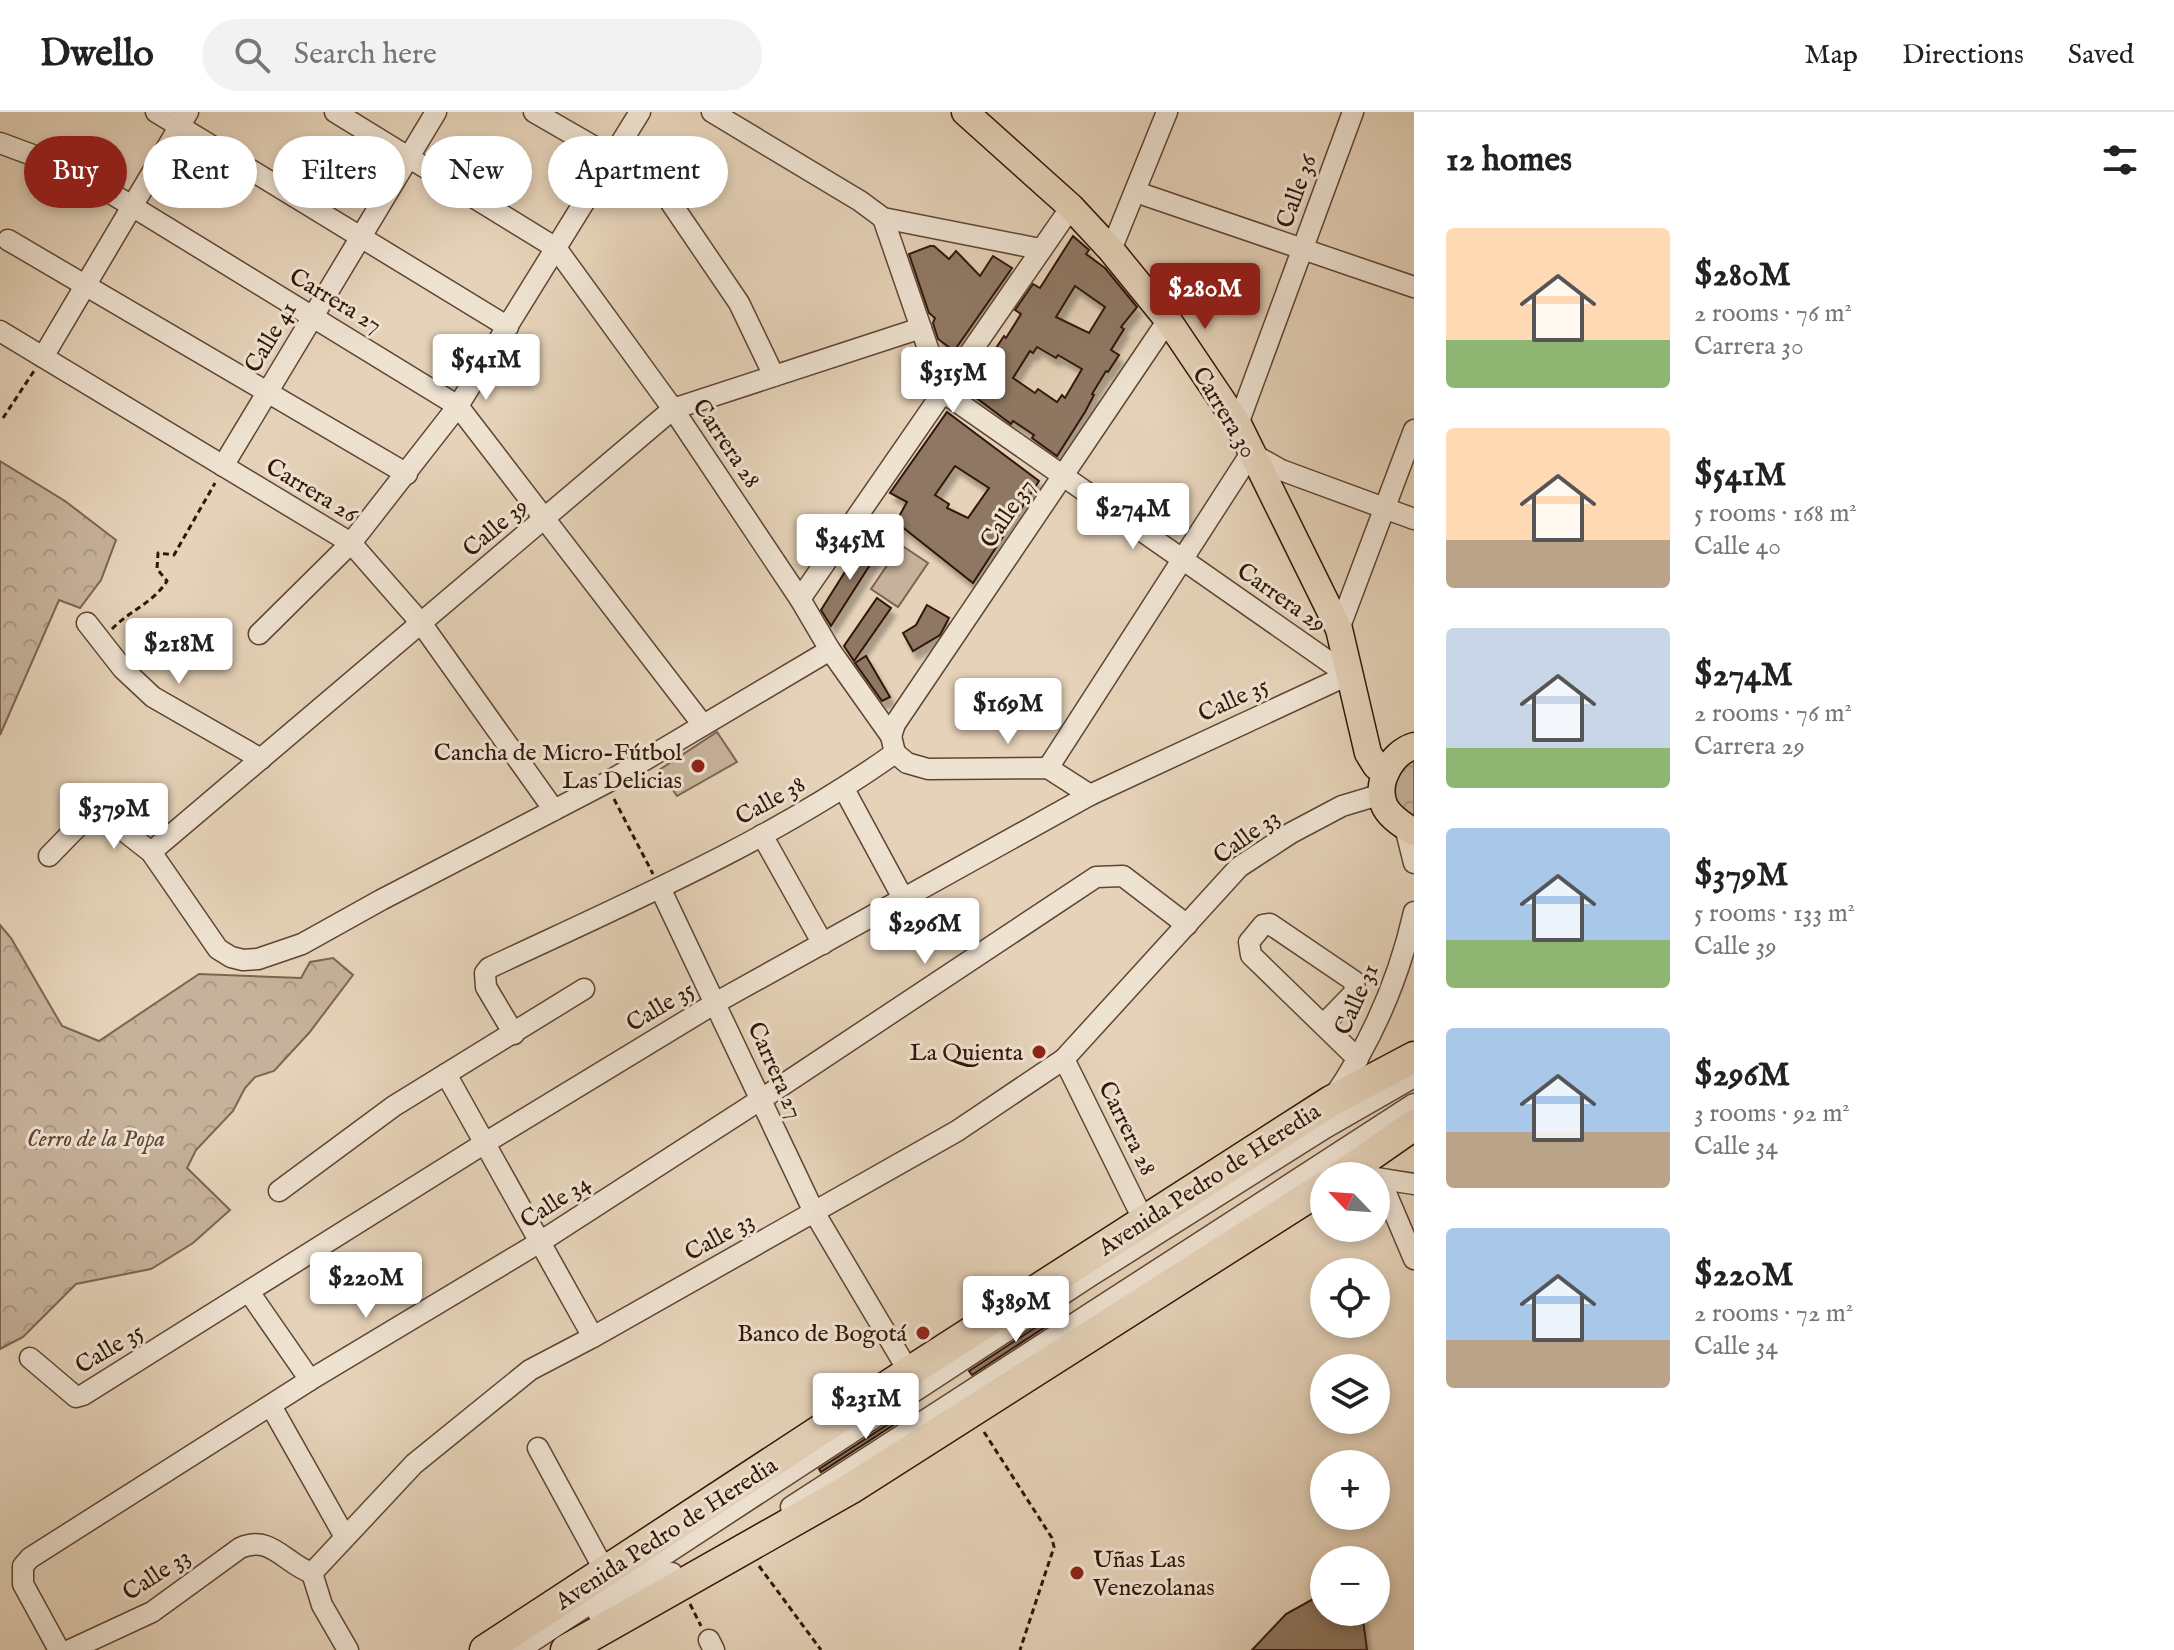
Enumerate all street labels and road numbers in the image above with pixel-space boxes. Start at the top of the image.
street label: Calle 36 [1270,150,1325,232]
street label: Carrera 27 [283,262,387,341]
street label: Calle 41 [238,297,305,379]
street label: Carrera 30 [1184,361,1263,464]
street label: Carrera 28 [685,393,767,494]
street label: Carrera 26 [260,452,364,531]
street label: Calle 37 [974,473,1043,554]
street label: Calle 39 [457,492,535,565]
street label: Carrera 29 [1230,556,1332,640]
street label: Calle 35 [1193,670,1274,730]
street label: Calle 38 [730,770,811,833]
street label: Calle 33 [1208,803,1286,872]
street label: Calle 31 [1328,959,1387,1040]
street label: Calle 35 [621,975,701,1040]
street label: Carrera 27 [740,1017,810,1124]
street label: Carrera 28 [1091,1076,1163,1181]
street label: Avenida Pedro de Heredia [1092,1096,1327,1264]
street label: Calle 34 [515,1168,597,1236]
street label: Calle 33 [680,1206,760,1269]
street label: Calle 35 [70,1317,150,1382]
street label: Avenida Pedro de Heredia [549,1450,784,1618]
street label: Calle 33 [117,1542,197,1609]

